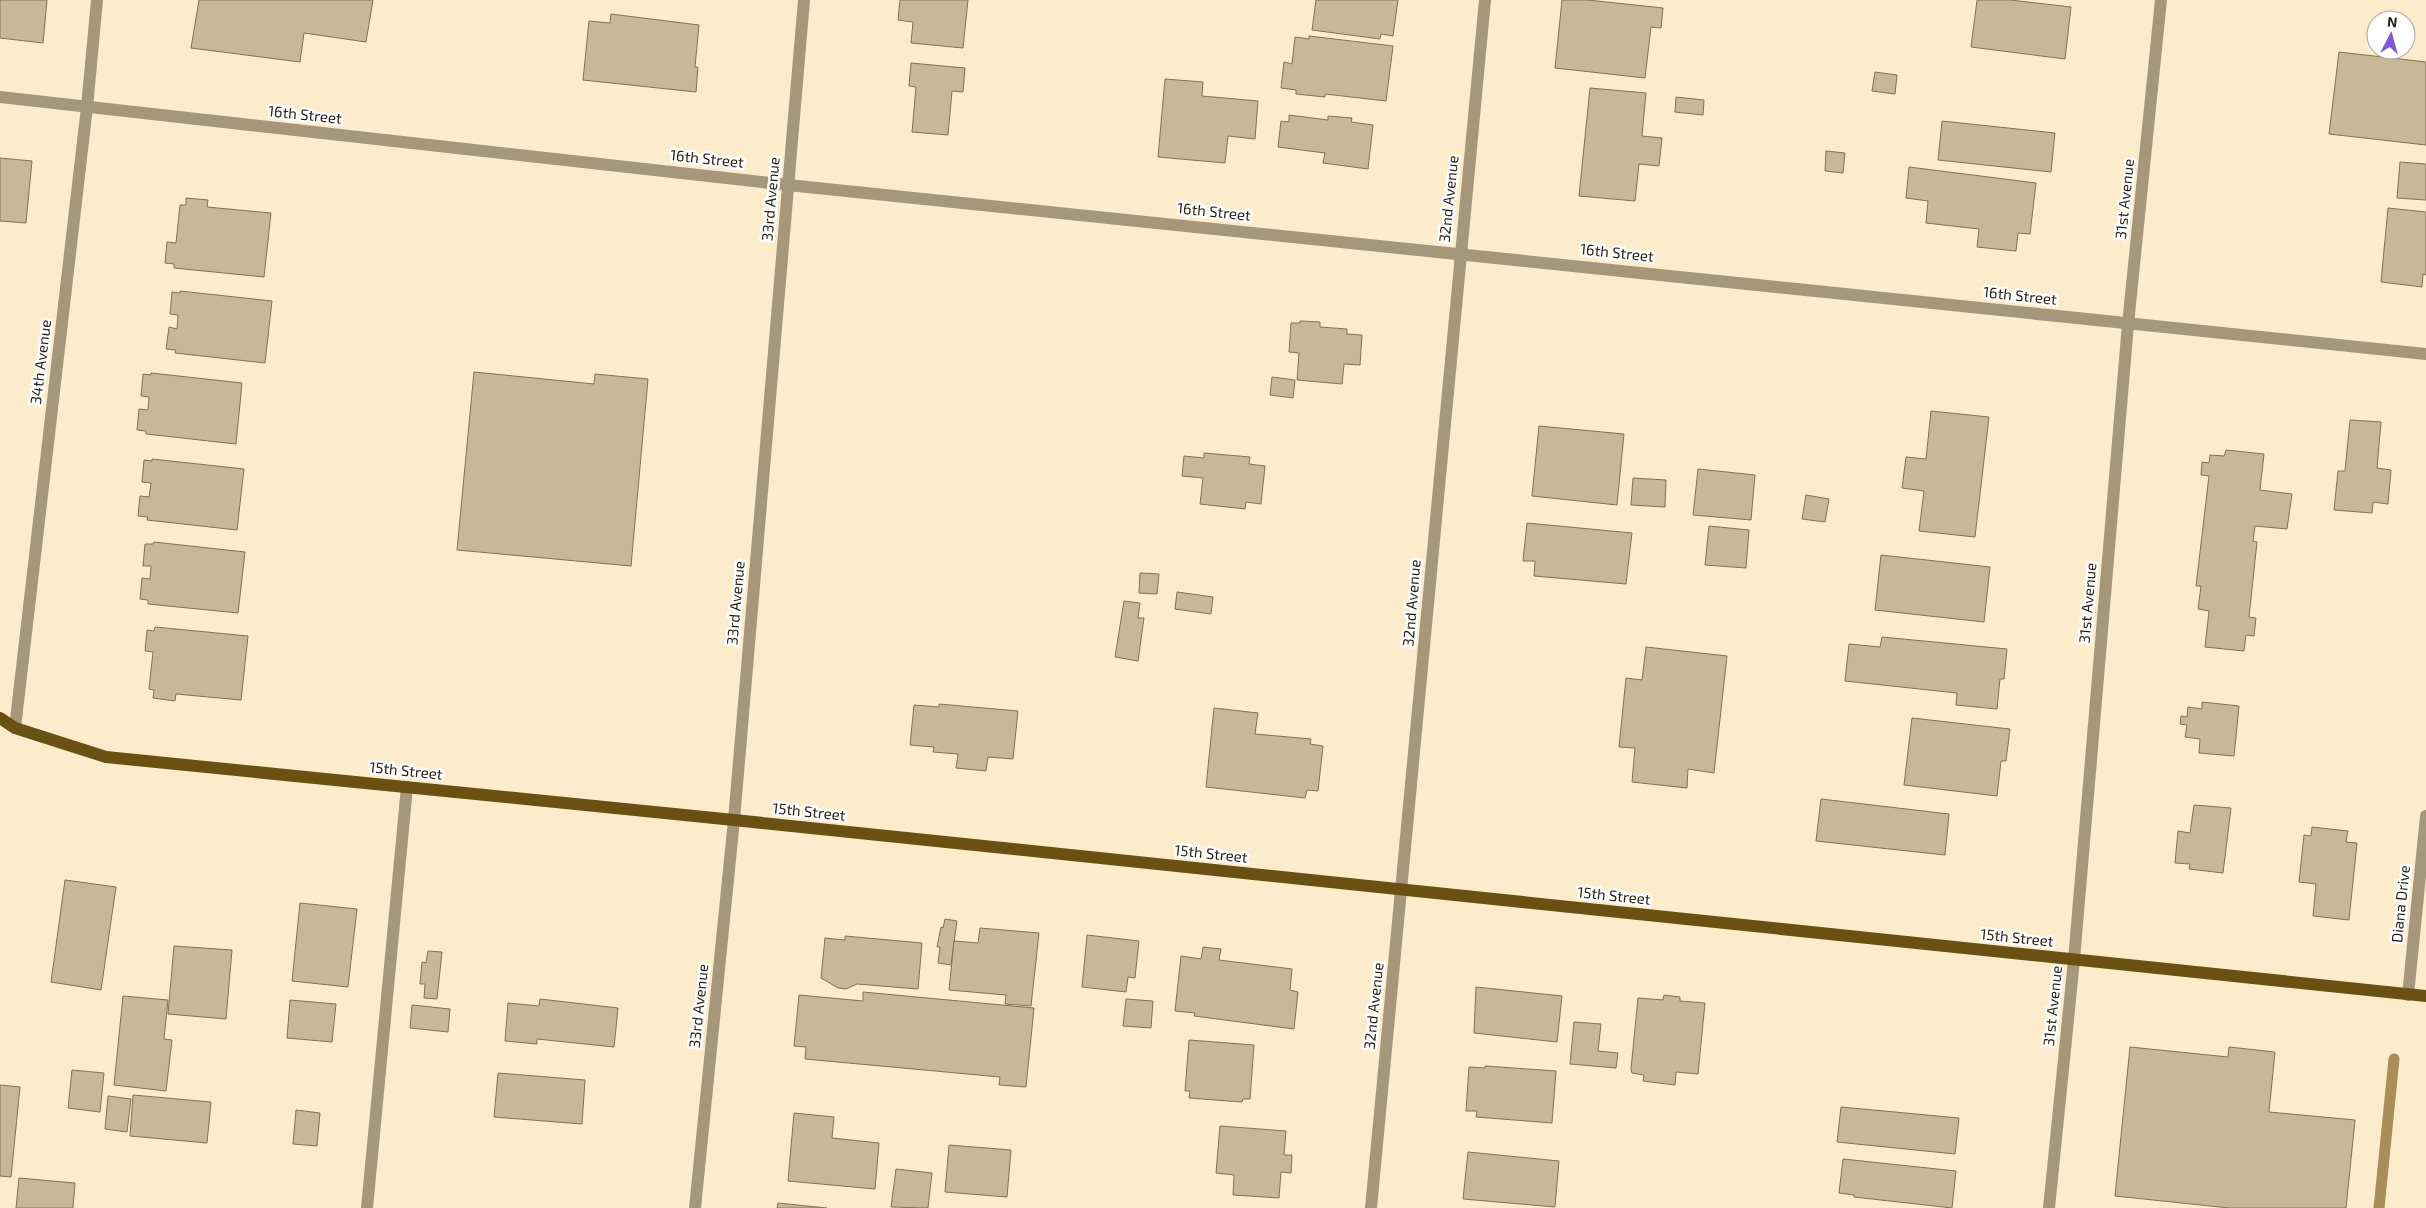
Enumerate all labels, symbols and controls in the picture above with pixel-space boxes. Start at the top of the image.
north arrow [2366,10,2416,60]
text: N [2386,13,2398,31]
street label: 16th Street [267,101,343,127]
street label: 16th Street [669,145,745,171]
street label: 32nd Avenue [1434,155,1462,243]
street label: 33rd Avenue [757,156,783,242]
street label: 31st Avenue [2111,158,2137,240]
street label: 16th Street [1176,198,1252,224]
street label: 16th Street [1579,239,1655,265]
street label: 16th Street [1982,282,2058,308]
street label: 34th Avenue [26,318,54,405]
street label: 32nd Avenue [1398,559,1424,647]
street label: 33rd Avenue [722,560,748,646]
street label: 31st Avenue [2075,562,2099,644]
street label: 15th Street [369,757,444,783]
street label: 15th Street [772,798,847,824]
street label: 15th Street [1174,840,1249,866]
street label: Diana Drive [2387,864,2413,944]
street label: 15th Street [1577,882,1652,908]
street label: 15th Street [1980,924,2055,950]
street label: 32nd Avenue [1359,962,1387,1050]
street label: 33rd Avenue [685,963,711,1049]
street label: 31st Avenue [2039,965,2065,1047]

